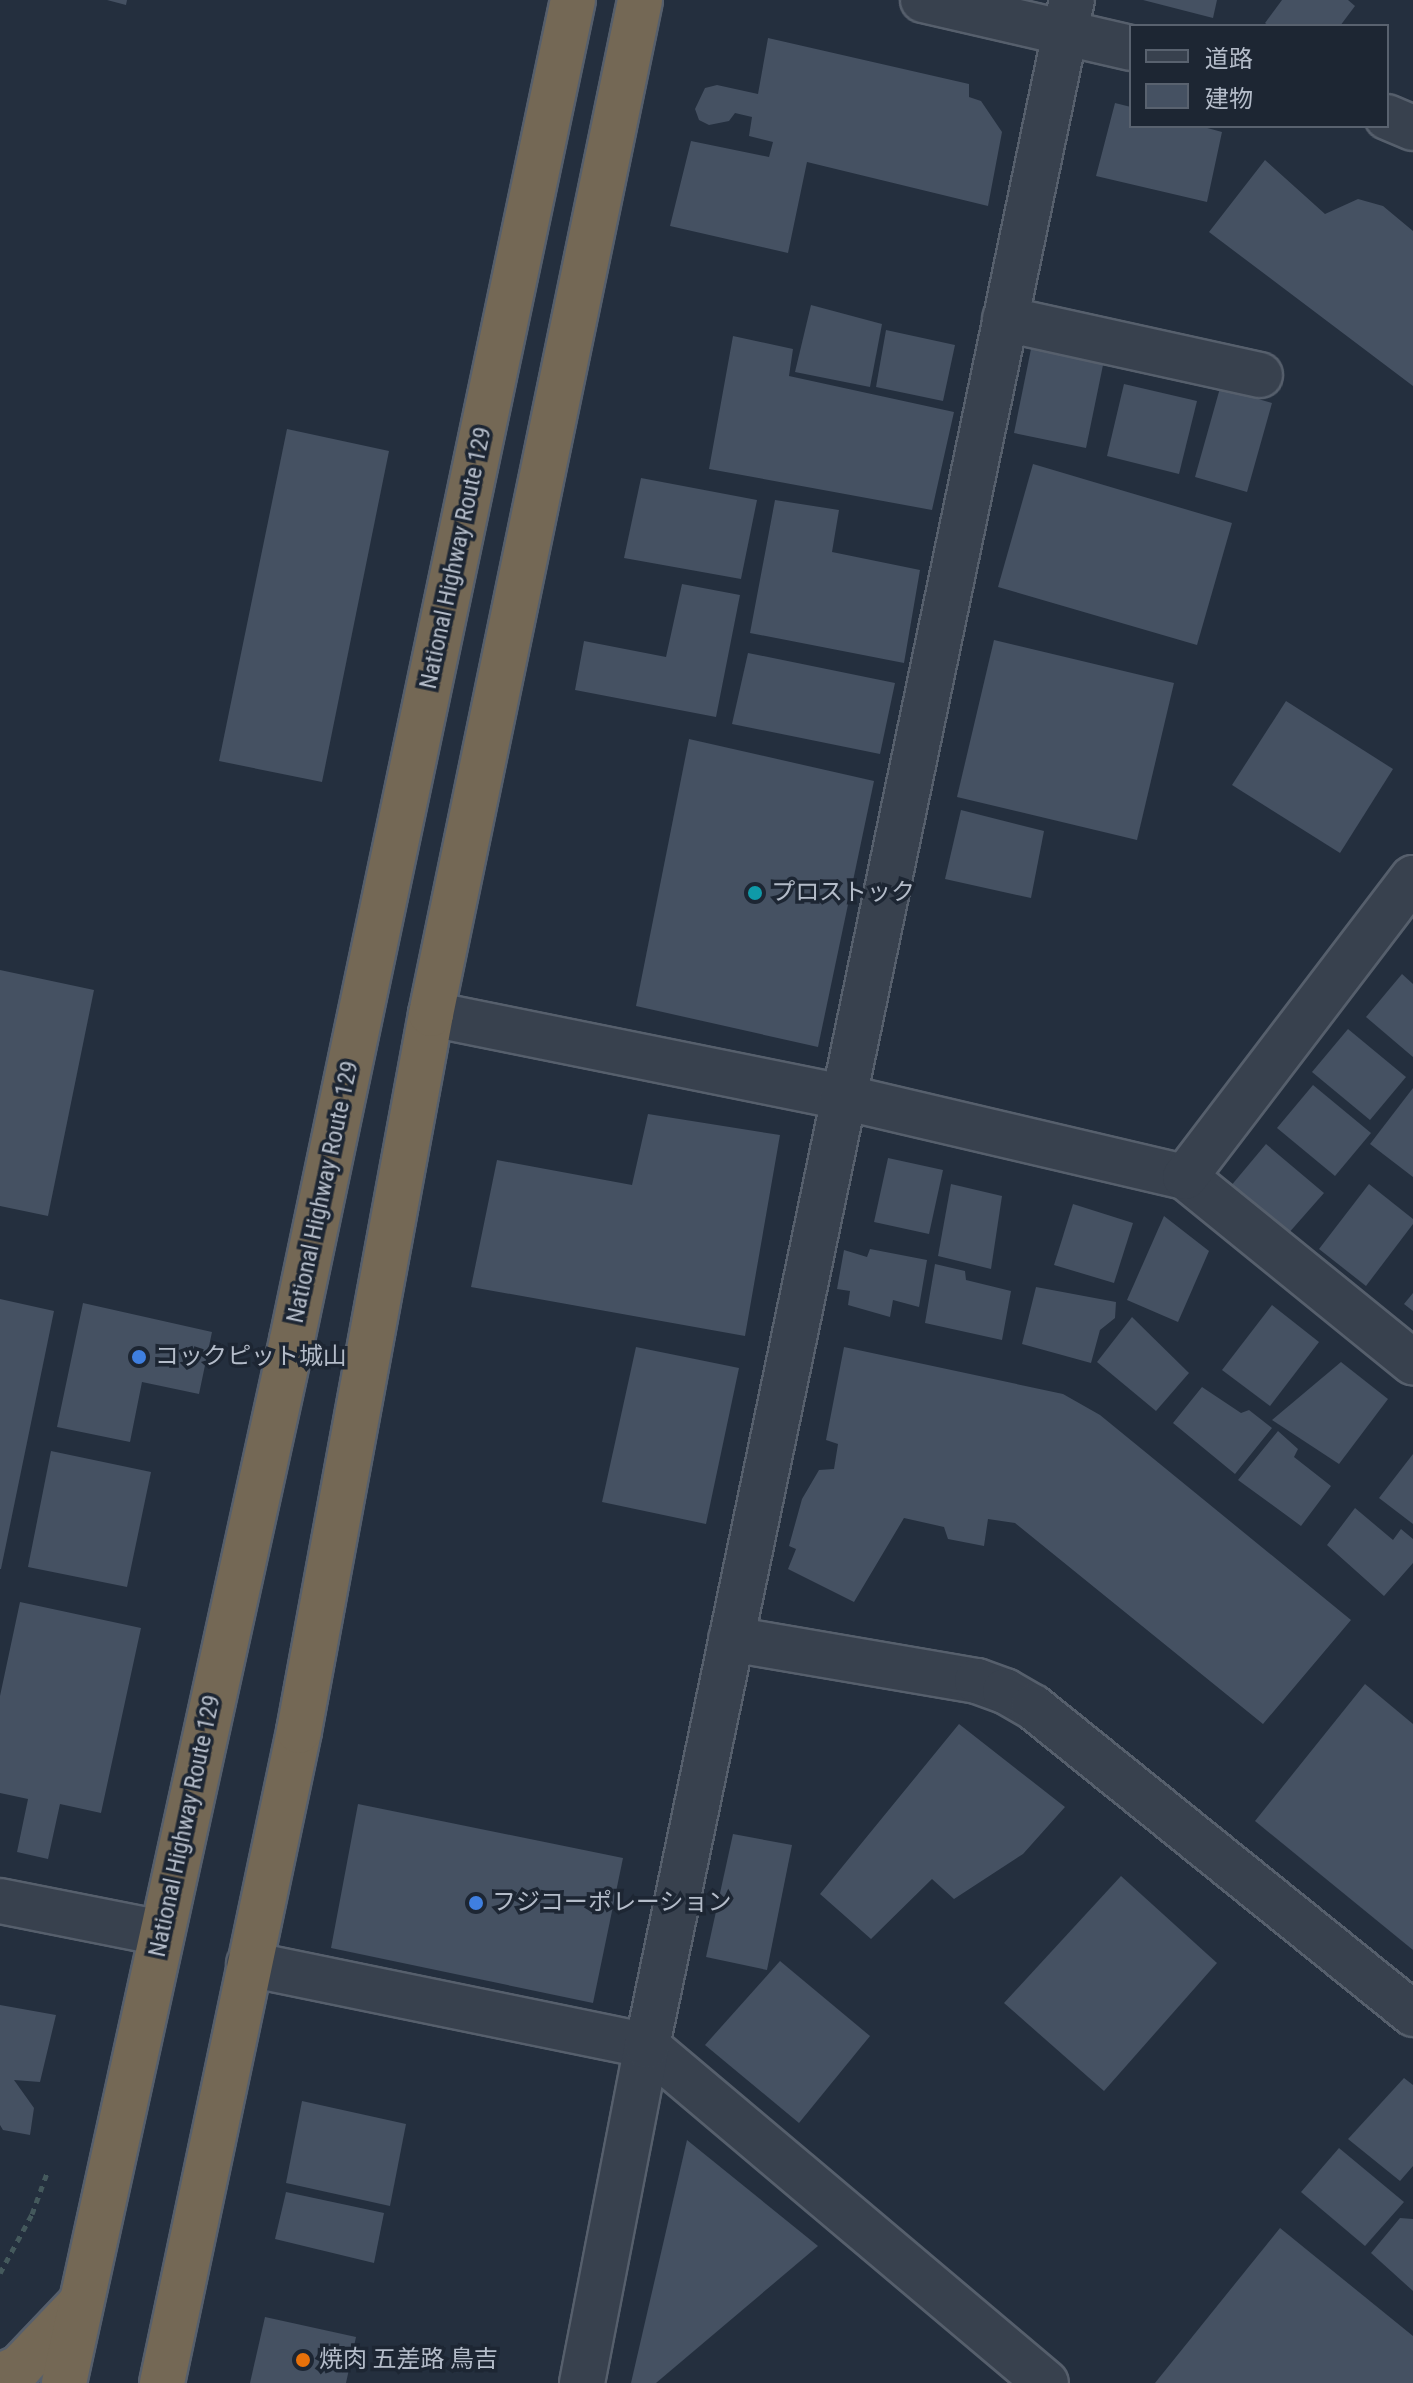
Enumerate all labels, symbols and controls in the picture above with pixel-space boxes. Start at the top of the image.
legend [1129,24,1389,128]
text: 道路 [1205,45,1253,73]
text: 建物 [1205,85,1253,113]
street label: National Highway Route 129 [414,424,498,692]
place label: プロストック [771,879,915,907]
marker: プロストック [746,884,764,902]
street label: National Highway Route 129 [281,1058,365,1326]
place label: コックピット城山 [155,1343,347,1371]
marker: コックピット城山 [130,1348,148,1366]
street label: National Highway Route 129 [143,1692,227,1960]
place label: フジコーポレーション [492,1889,732,1917]
marker: フジコーポレーション [467,1894,485,1912]
place label: 焼肉 五差路 鳥吉 [319,2346,498,2374]
marker: 焼肉 五差路 鳥吉 [294,2351,312,2369]

